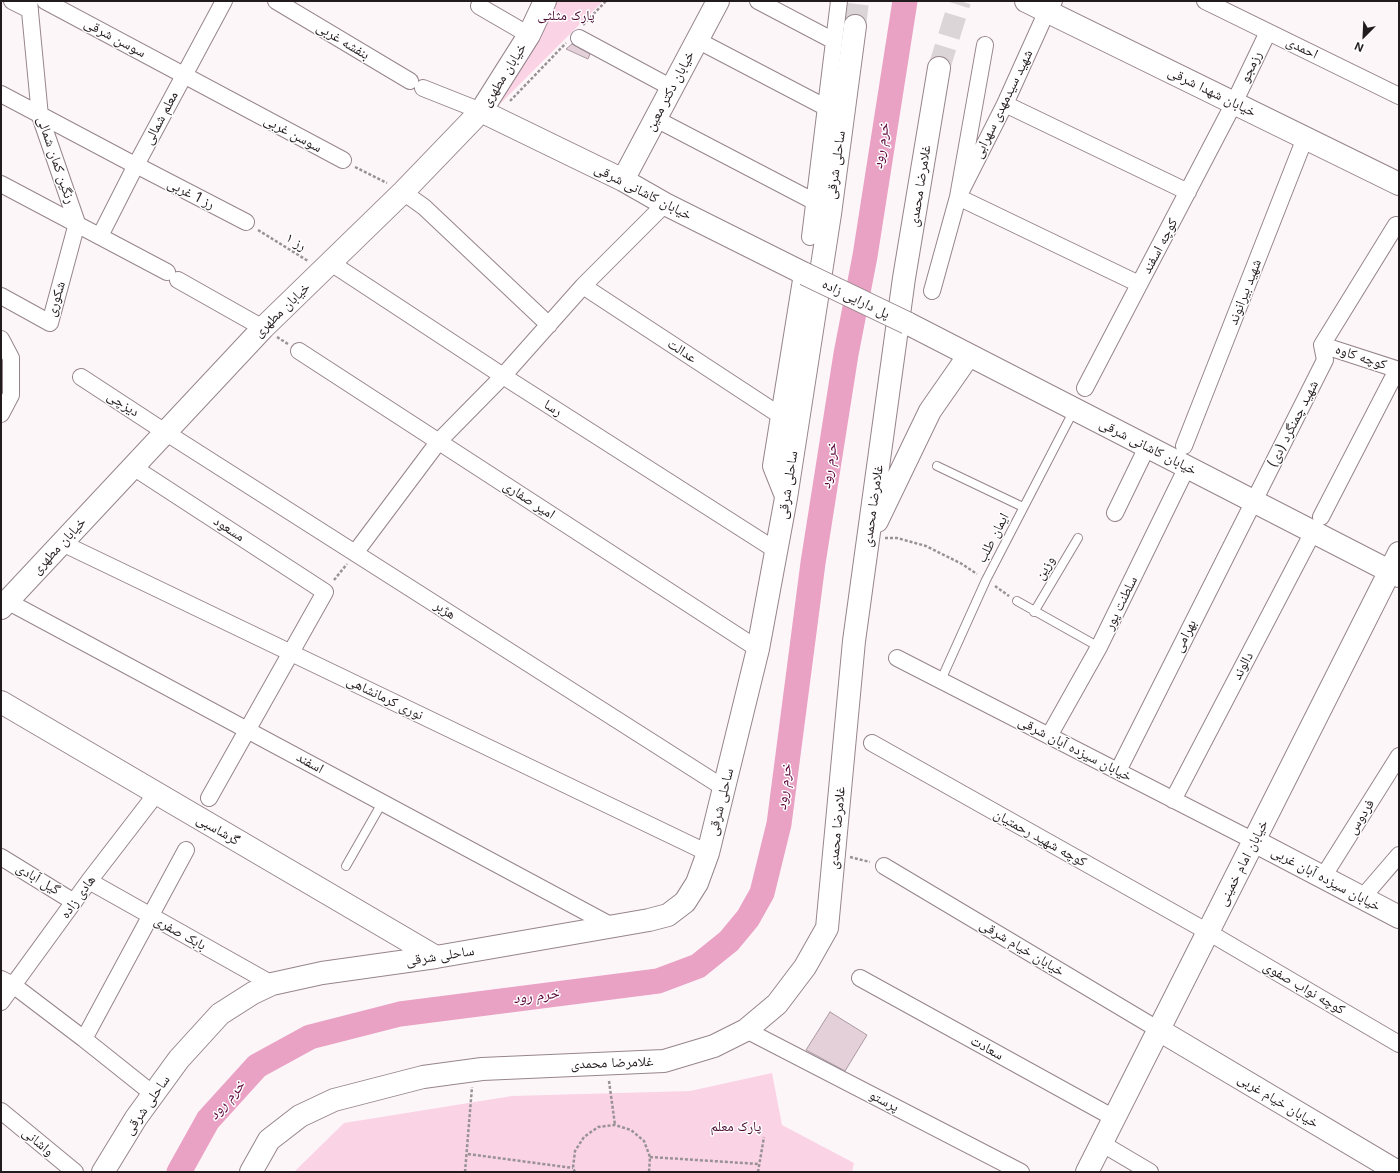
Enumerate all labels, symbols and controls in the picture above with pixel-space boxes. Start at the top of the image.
park label: پارک مثلثی [537,8,595,24]
street label: سوسن شرقی [81,15,149,61]
north arrow [1344,16,1384,56]
street label: بنفشه غربی [313,19,373,63]
street label: احمدی [1283,33,1321,63]
text: N [1352,39,1366,55]
street label: خیابان مطهری [478,40,530,110]
street label: شهید سیدمهدی سهرابی [969,47,1037,161]
street label: خیابان دکتر معین [642,48,698,134]
street label: رزمجو [1236,48,1266,86]
street label: خیابان شهدا شرقی [1165,63,1259,121]
street label: معلم شمالی [140,88,182,148]
street label: سوسن غربی [261,112,325,156]
street label: رنگین کمان شمالی [33,114,79,206]
water label: خرم رود [868,122,894,170]
street label: ساحلی شرقی [823,130,849,200]
street label: غلامرضا محمدی [905,144,935,228]
street label: خیابان کاشانی شرقی [592,160,694,224]
street label: رز 1 غربی [165,175,217,213]
street label: کوچه اسفند [1138,215,1182,277]
street label: رز ۱ [283,229,309,255]
street label: شهید بیرانوند [1225,257,1265,327]
street label: پل دارایی زاده [819,275,893,323]
street label: شکوری [43,279,69,319]
street label: خیابان مطهری [250,279,314,341]
street label: عدالت [664,335,700,367]
street label: کوچه کاوه [1333,341,1389,373]
street label: شهید چمنگرد (دی) [1264,378,1322,470]
street label: دیزچی [104,387,142,421]
street label: رسا [541,396,565,420]
street label: خیابان کاشانی شرقی [1097,415,1199,479]
water label: خرم رود [816,442,842,490]
street label: ساحلی شرقی [774,450,802,520]
street label: غلامرضا محمدی [859,464,887,548]
street label: امیر صفاری [500,477,558,523]
street label: ایمان طلب [973,510,1013,566]
street label: مسعود [210,513,248,545]
street label: خیابان مطهری [28,514,90,578]
street label: وزین [1031,553,1059,583]
street label: سلطنت پور [1101,573,1141,633]
street label: هژبر [431,597,459,623]
street label: بهرامی [1170,617,1200,655]
street label: دالوند [1229,649,1257,683]
street label: نوری کرمانشاهی [344,672,426,724]
street label: خیابان سیزده آبان شرقی [1015,713,1135,785]
street label: اسفند [293,749,327,777]
water label: خرم رود [772,763,796,811]
street label: ساحلی شرقی [705,766,737,838]
street label: غلامرضا محمدی [825,786,849,870]
street label: فردوس [1344,796,1378,838]
street label: کوچه شهید رحمتیان [991,806,1089,870]
street label: گرشاسبی [193,811,243,849]
street label: خیابان امام خمینی [1214,817,1272,909]
street label: خیابان سیزده آبان غربی [1268,843,1384,915]
street label: گیل آبادی [13,859,63,899]
street label: هادی زاده [57,872,99,922]
street label: بابک صفری [151,912,209,954]
street label: خیابان خیام شرقی [977,916,1067,980]
street label: ساحلی شرقی [405,942,475,970]
street label: کوچه نواب صفوی [1260,958,1348,1018]
water label: خرم رود [512,984,560,1008]
street label: سعادت [968,1032,1006,1064]
street label: غلامرضا محمدی [570,1053,654,1073]
street label: خیابان خیام غربی [1234,1070,1322,1132]
street label: ساحلی شرقی [120,1072,174,1138]
water label: خرم رود [205,1077,249,1123]
street label: پرستو [866,1086,902,1116]
park label: پارک معلم [711,1119,761,1135]
street label: واشانی [19,1124,57,1160]

